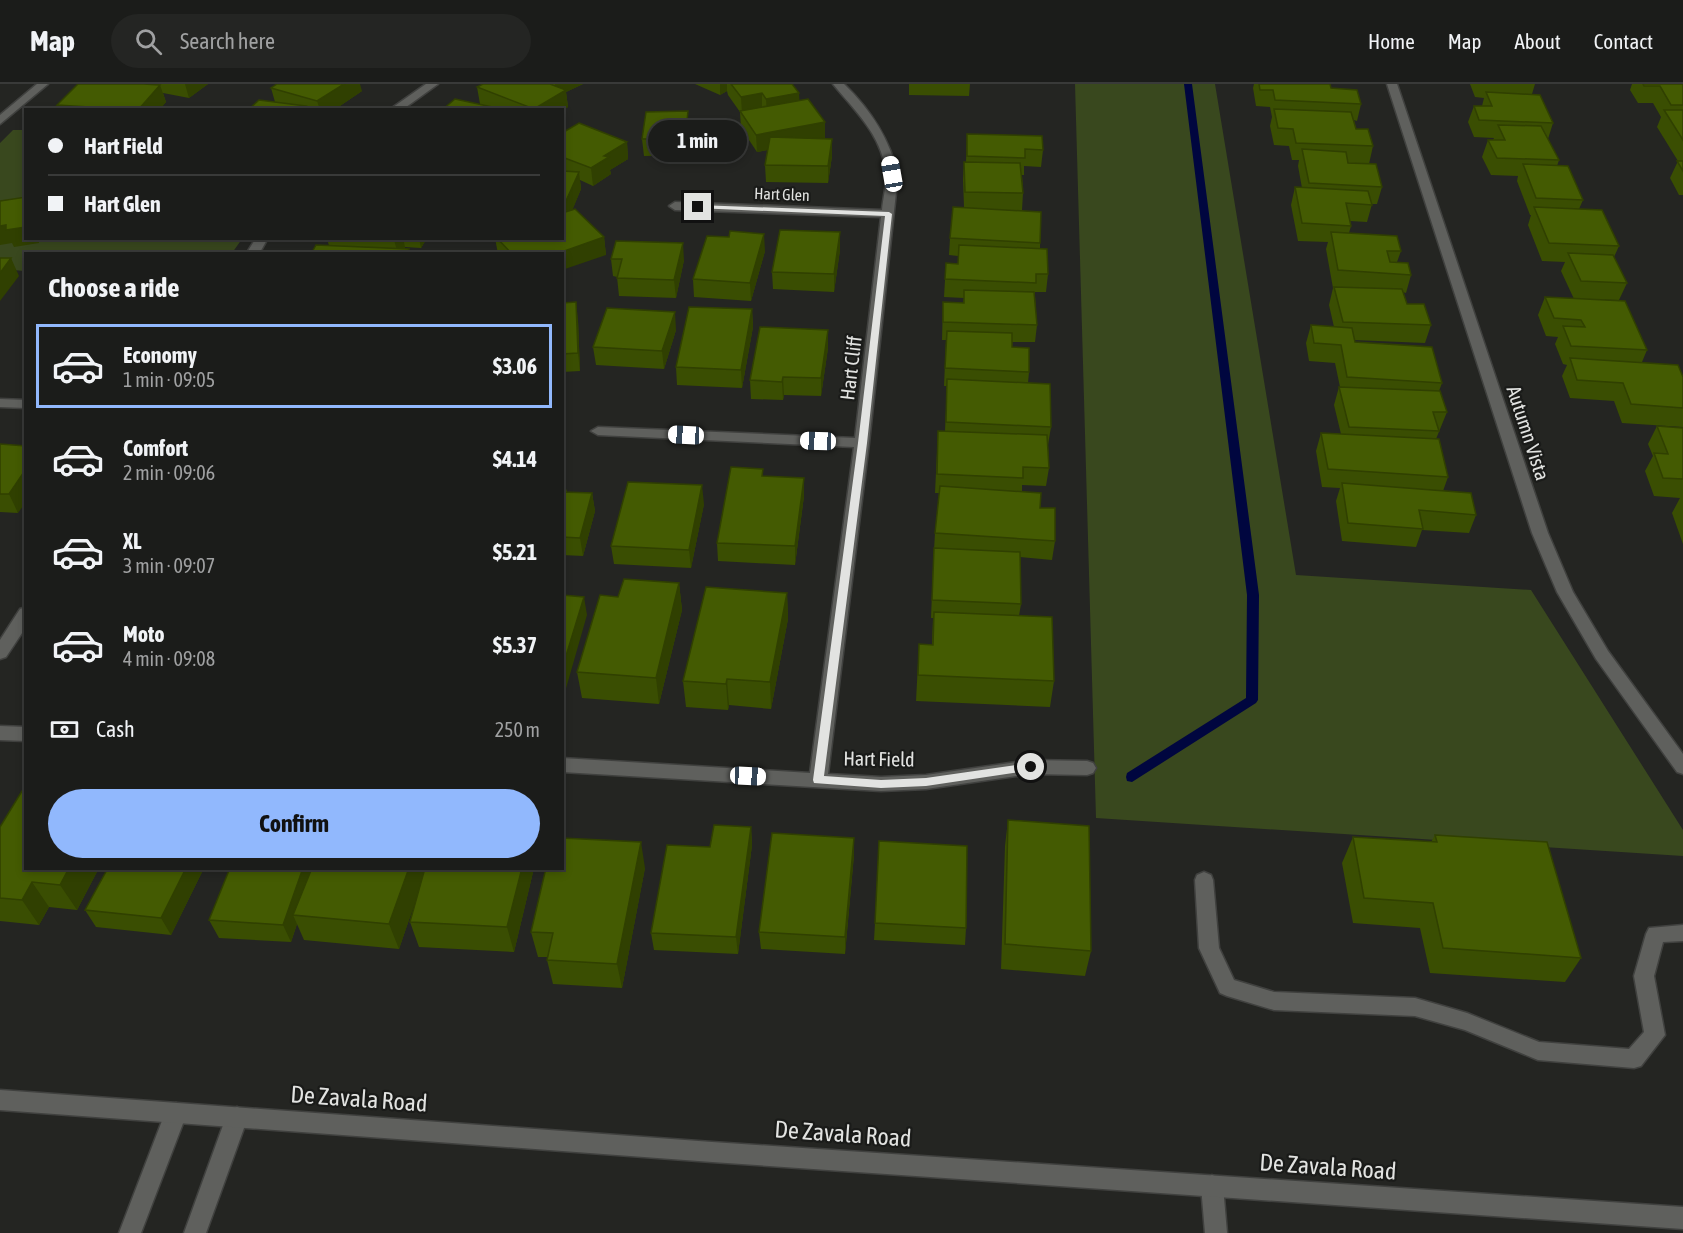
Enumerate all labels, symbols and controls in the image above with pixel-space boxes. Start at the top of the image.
search box [111,14,531,68]
text: Map [30,25,75,57]
icon: search [132,25,165,58]
text: Search here [180,28,275,54]
text: Home [1368,29,1415,53]
text: Map [1448,29,1482,53]
text: About [1515,29,1561,53]
text: Contact [1594,29,1653,53]
callout: 1 min [648,120,748,162]
text: 1 min [677,129,718,152]
text: Hart Field [84,133,163,159]
car [880,155,904,193]
street label: Hart Glen [754,184,810,204]
text: Hart Glen [84,191,161,217]
route end [684,193,711,220]
text: Choose a ride [48,272,180,303]
street label: Hart Cliff [835,334,866,402]
icon: car [51,339,105,393]
text: Economy [123,342,197,368]
text: $3.06 [493,353,537,379]
text: 1 min · 09:05 [123,368,215,391]
street label: Autumn Vista [1502,383,1555,483]
car [668,425,704,445]
car [800,431,836,451]
icon: car [51,432,105,486]
text: Comfort [123,435,188,461]
text: $4.14 [493,446,537,472]
text: 2 min · 09:06 [123,461,215,484]
icon: car [51,525,105,579]
text: XL [123,528,141,554]
text: $5.21 [493,539,537,565]
text: 3 min · 09:07 [123,554,215,577]
icon: car [51,618,105,672]
text: Moto [123,621,165,647]
text: $5.37 [493,632,537,658]
text: 4 min · 09:08 [123,647,215,670]
icon: cash [48,713,81,746]
text: Cash [96,716,135,742]
text: 250 m [495,718,540,741]
street label: Hart Field [843,746,915,771]
route start [1017,753,1044,780]
car [730,766,766,786]
button: Confirm [48,789,540,858]
street label: De Zavala Road [290,1080,428,1117]
street label: De Zavala Road [774,1115,912,1152]
street label: De Zavala Road [1259,1148,1397,1185]

